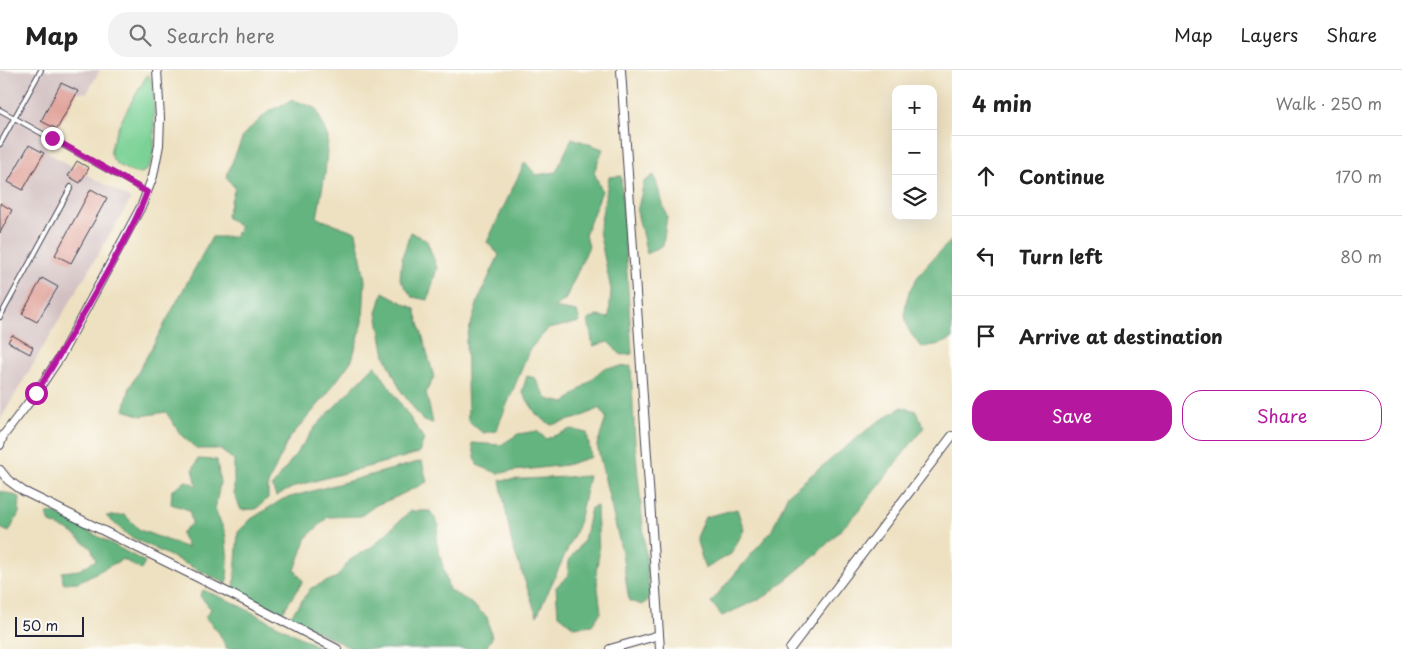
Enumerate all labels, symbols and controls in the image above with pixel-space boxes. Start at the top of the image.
search box [108,12,458,57]
text: Map [25,17,78,53]
icon: search [126,21,154,49]
text: Search here [166,21,275,49]
text: Map [1174,21,1213,48]
text: Layers [1241,21,1298,48]
text: Share [1326,21,1377,48]
map controls [892,85,937,220]
button: + [892,85,937,130]
text: 4 min [972,87,1032,119]
text: Walk · 250 m [1276,91,1382,115]
route end [41,127,64,150]
button: − [892,130,937,175]
icon: ahead [972,162,1000,190]
text: Continue [1019,162,1105,190]
text: 170 m [1336,164,1382,188]
button: layers [892,175,937,220]
icon: left [972,242,1000,270]
text: Turn left [1019,242,1103,270]
text: 80 m [1340,244,1382,268]
icon: arrive [972,322,1000,350]
text: Arrive at destination [1019,322,1223,350]
route start [25,382,48,405]
button: Save [972,390,1172,441]
button: Share [1182,390,1382,441]
scale bar [15,614,84,637]
text: 50 m [22,615,58,636]

